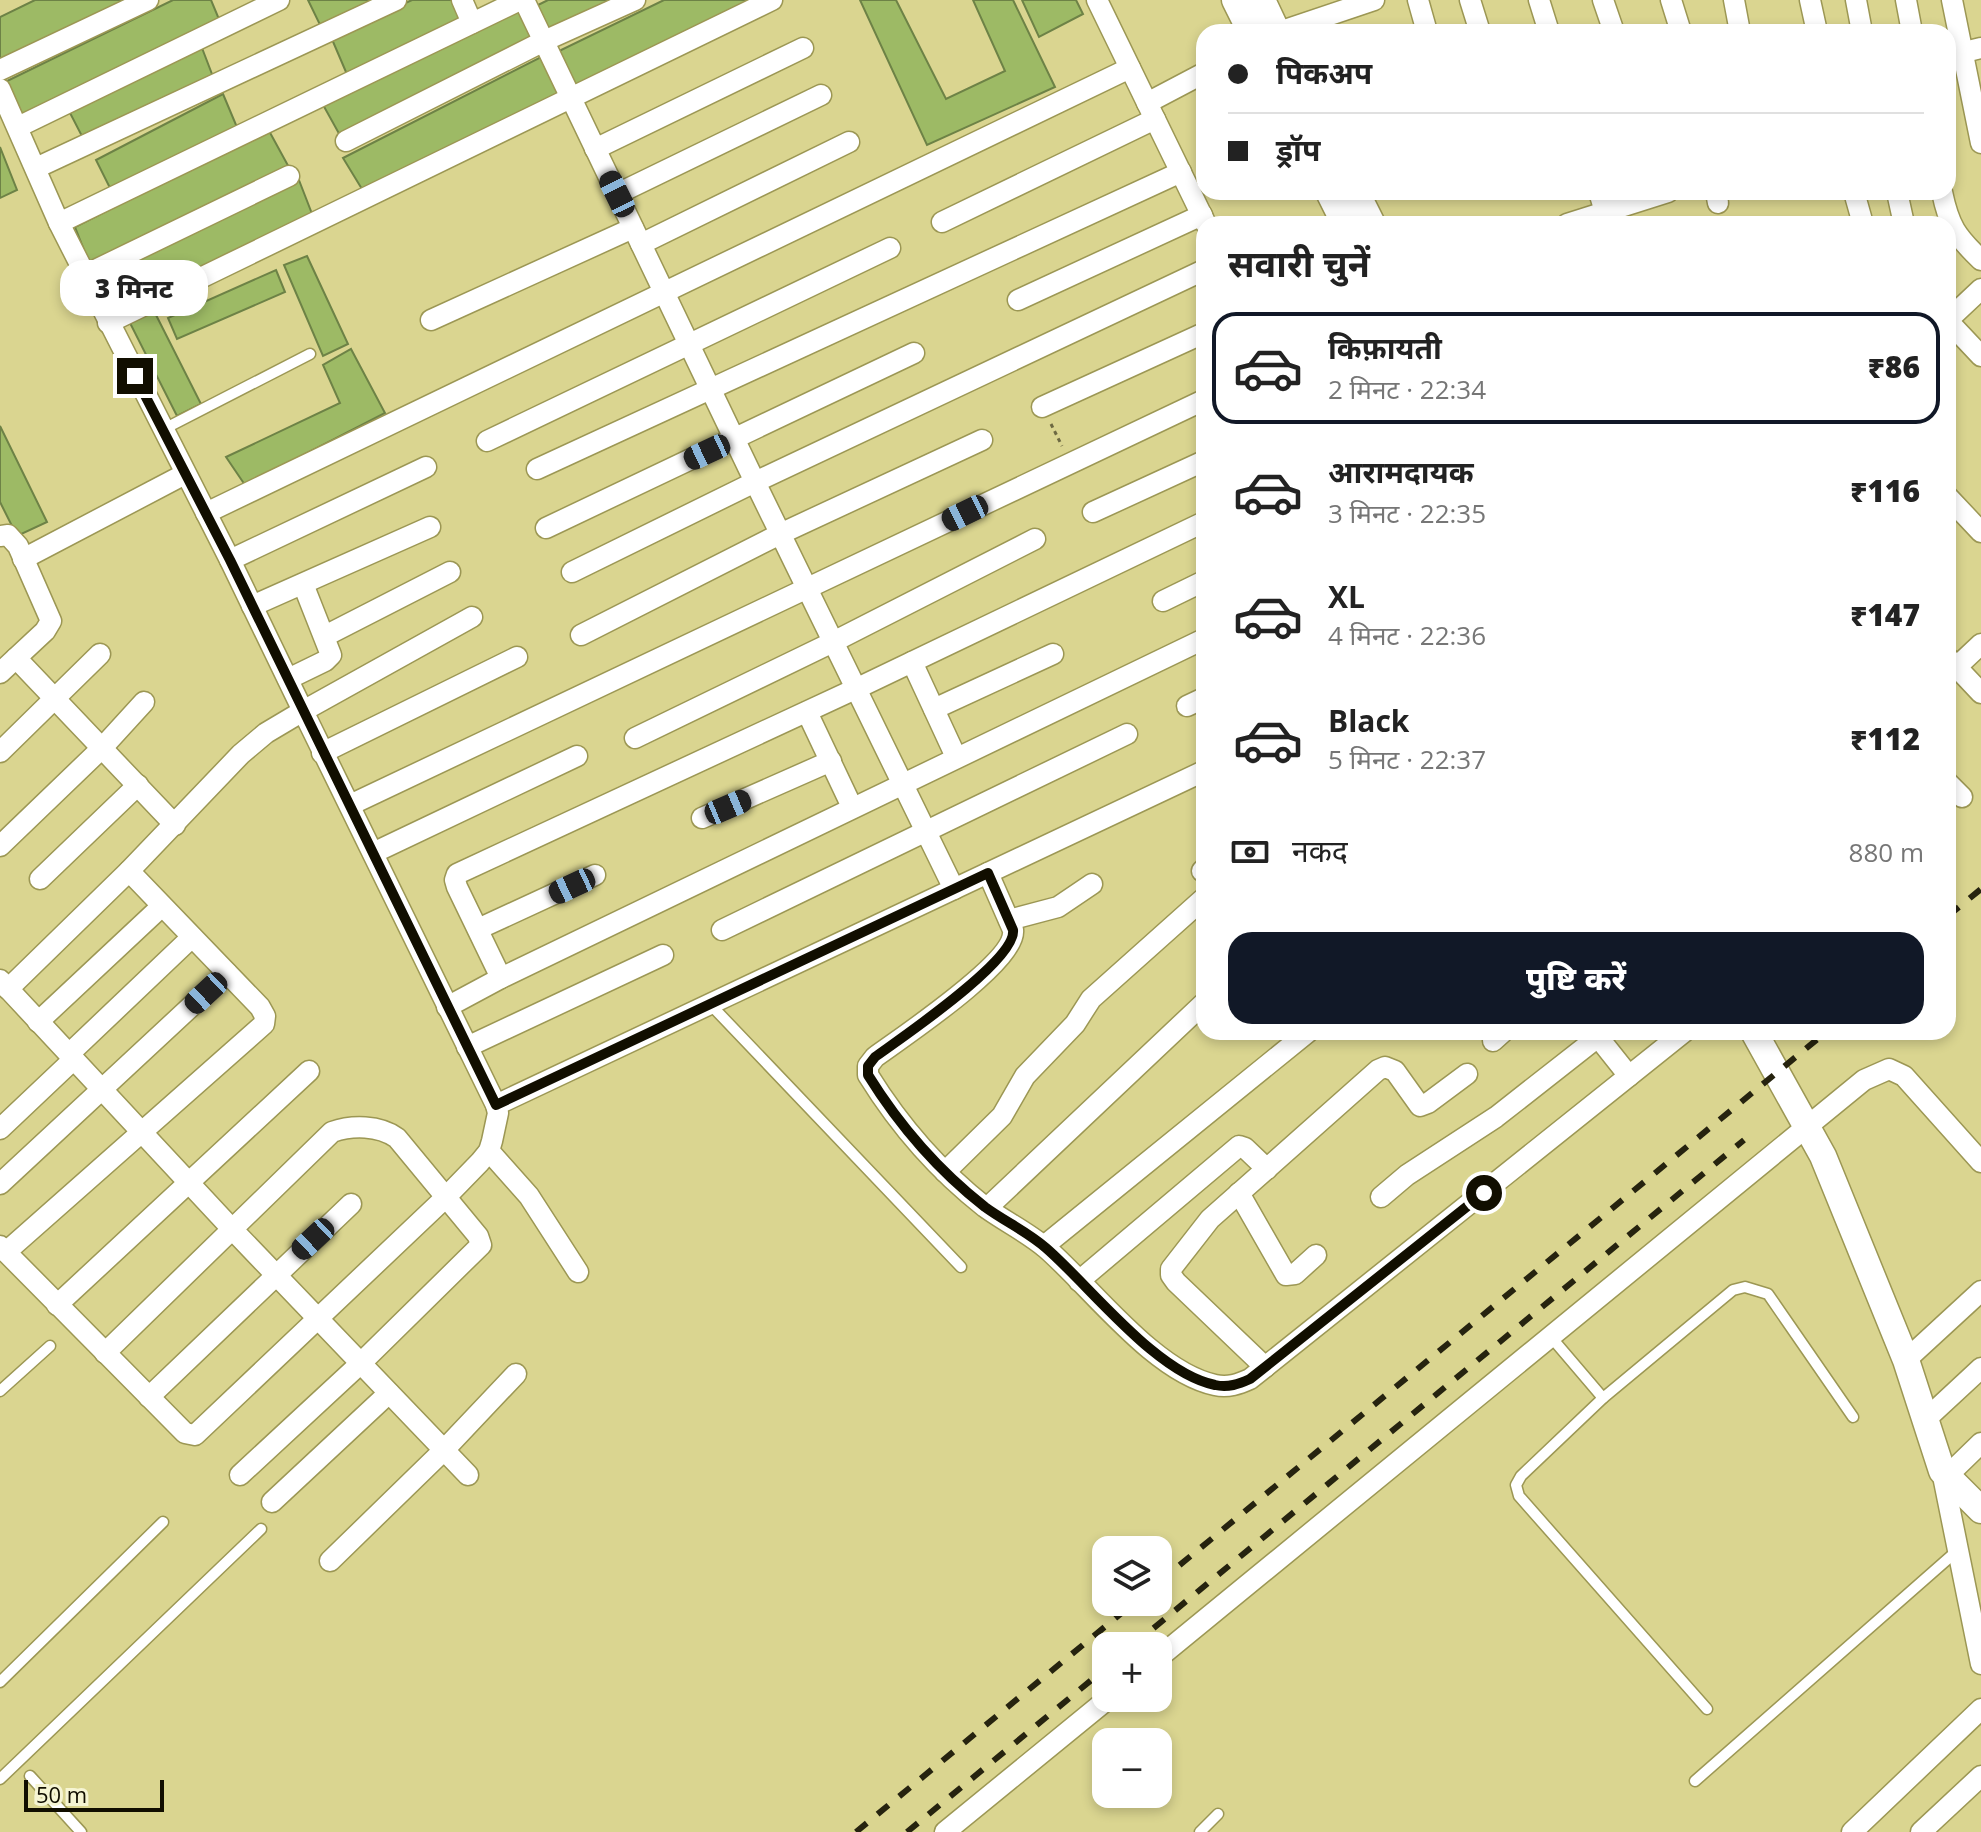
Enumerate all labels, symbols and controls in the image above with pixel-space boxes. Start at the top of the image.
text: पिकअप [1276,52,1372,93]
text: ड्रॉप [1276,129,1320,170]
car [596,167,638,221]
text: सवारी चुनें [1228,239,1370,288]
callout: 3 मिनट [61,260,209,316]
text: 3 मिनट [95,270,173,306]
text: किफ़ायती [1328,327,1442,368]
icon: car [1232,332,1304,404]
text: ₹86 [1868,346,1920,387]
route end [117,358,153,394]
text: 2 मिनट · 22:34 [1328,371,1486,407]
car [680,431,734,473]
text: आरामदायक [1328,451,1474,492]
icon: car [1232,456,1304,528]
text: ₹116 [1850,470,1920,511]
car [938,492,992,534]
text: 3 मिनट · 22:35 [1328,495,1486,531]
text: XL [1328,576,1365,617]
icon: car [1232,580,1304,652]
text: ₹147 [1850,594,1920,635]
text: 4 मिनट · 22:36 [1328,617,1486,653]
text: Black [1328,700,1409,741]
icon: car [1232,704,1304,776]
text: ₹112 [1850,718,1920,759]
text: 5 मिनट · 22:37 [1328,741,1486,777]
car [701,787,755,827]
icon: cash [1228,830,1272,874]
text: नकद [1292,830,1348,871]
text: 880 m [1849,834,1924,870]
car [545,865,599,907]
button: पुष्टि करें [1228,932,1924,1024]
car [180,968,232,1018]
route start [1466,1175,1502,1211]
car [287,1214,339,1264]
map controls [1092,1536,1172,1808]
button: layers [1092,1536,1172,1616]
button: + [1092,1632,1172,1712]
button: − [1092,1728,1172,1808]
scale bar [24,1776,164,1812]
text: 50 m [36,1779,87,1809]

